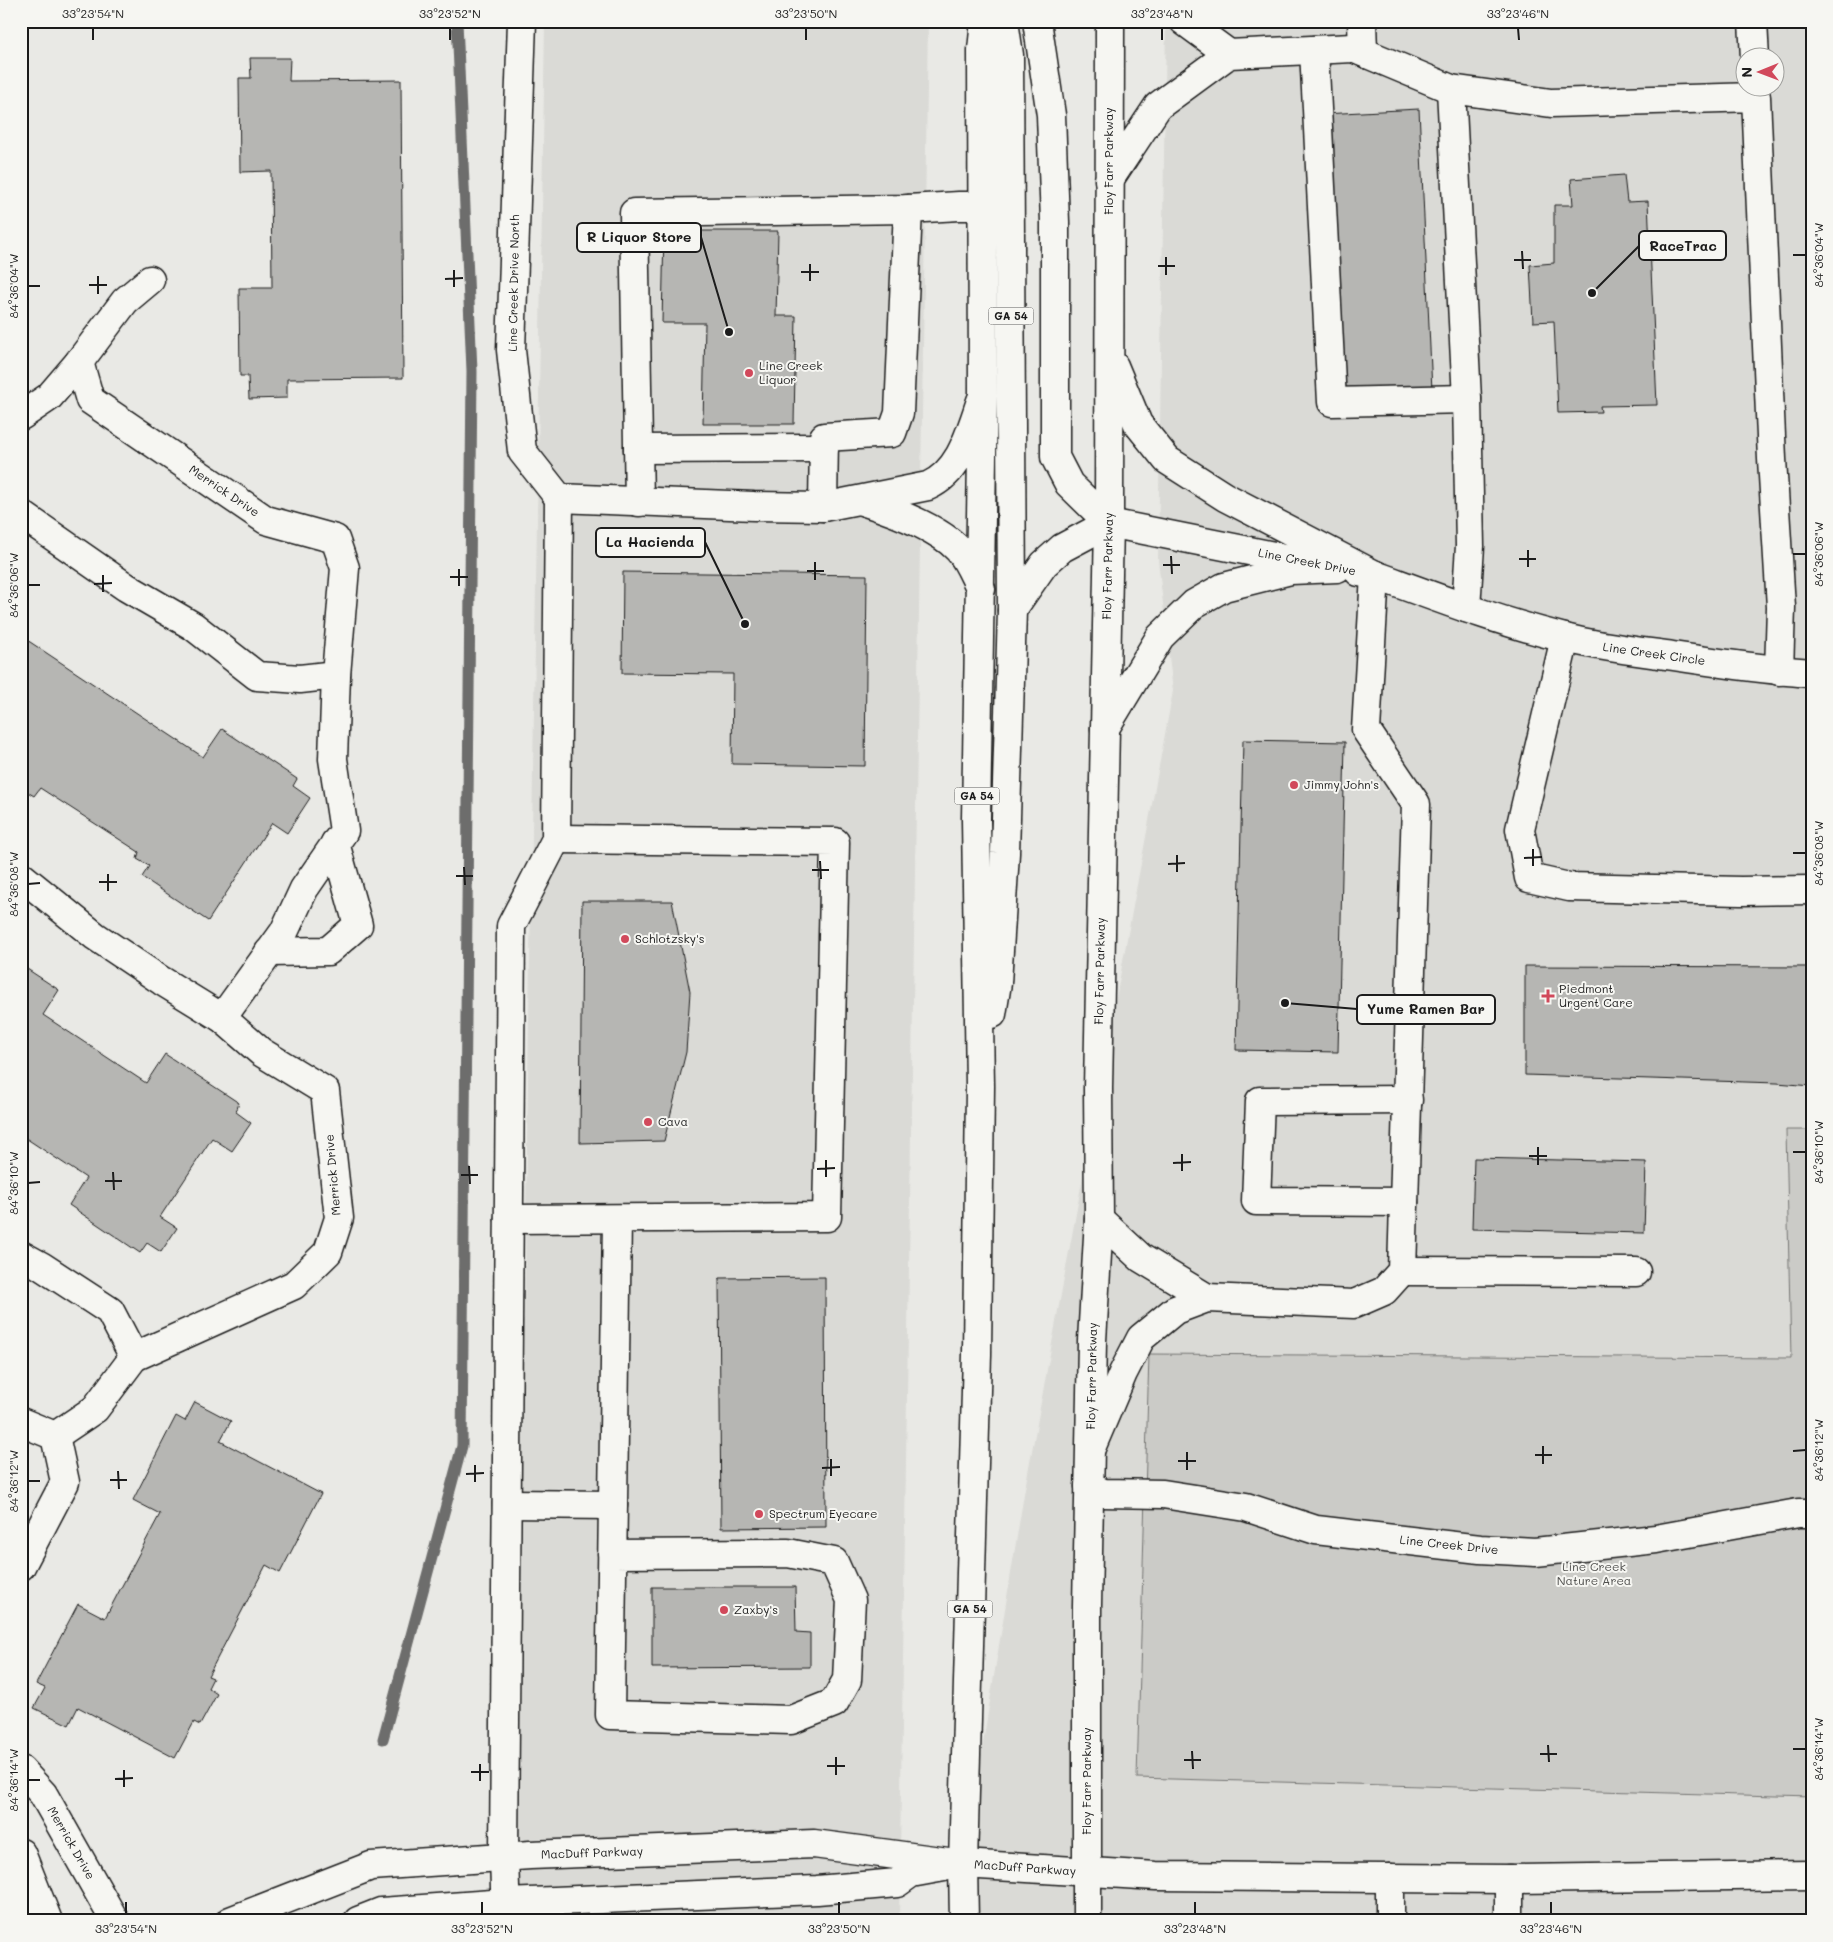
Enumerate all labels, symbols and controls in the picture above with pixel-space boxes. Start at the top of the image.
text: 33°23'54"N [62,5,124,21]
text: 33°23'52"N [419,5,481,21]
text: 33°23'50"N [775,5,837,21]
text: 33°23'48"N [1131,5,1193,21]
text: 33°23'46"N [1487,5,1549,21]
north arrow [1736,48,1786,98]
text: N [1737,67,1756,78]
street label: Floy Farr Parkway [1100,107,1116,215]
street label: Line Creek Drive North [504,214,522,352]
text: 84°36'04"W [1810,222,1826,288]
callout: R Liquor Store [577,223,701,252]
text: R Liquor Store [587,227,691,246]
callout: RaceTrac [1639,231,1726,260]
text: RaceTrac [1649,236,1717,255]
text: 84°36'04"W [5,253,21,319]
road number: GA 54 [988,308,1034,324]
place label: Line Creek Liquor [759,357,823,387]
marker: Line Creek Liquor [743,367,755,379]
street label: Merrick Drive [186,461,263,520]
street label: Floy Farr Parkway [1098,512,1116,620]
text: 84°36'06"W [1810,521,1826,587]
callout: La Hacienda [596,528,705,557]
text: La Hacienda [606,532,695,551]
street label: Line Creek Drive [1257,544,1357,578]
text: 84°36'06"W [5,552,21,618]
street label: Line Creek Circle [1602,638,1706,668]
place label: Jimmy John's [1304,776,1379,792]
marker: Jimmy John's [1288,779,1300,791]
road number: GA 54 [954,788,1000,804]
text: 84°36'08"W [1810,820,1826,886]
text: 84°36'08"W [5,851,21,917]
street label: Floy Farr Parkway [1090,917,1108,1025]
place label: Schlotzsky's [635,930,705,946]
marker: Schlotzsky's [619,933,631,945]
place label: Piedmont Urgent Care [1559,980,1633,1010]
marker: Piedmont Urgent Care [1541,989,1555,1003]
callout: Yume Ramen Bar [1357,995,1495,1024]
text: Yume Ramen Bar [1367,999,1485,1018]
place label: Cava [658,1113,688,1129]
marker: Cava [642,1116,654,1128]
text: 84°36'10"W [1810,1120,1826,1184]
street label: Merrick Drive [320,1134,344,1216]
text: 84°36'10"W [5,1151,21,1215]
street label: Floy Farr Parkway [1082,1322,1100,1430]
text: 84°36'12"W [1810,1419,1826,1481]
text: 84°36'12"W [5,1450,21,1512]
place label: Spectrum Eyecare [769,1505,877,1521]
marker: Spectrum Eyecare [753,1508,765,1520]
street label: Line Creek Drive [1399,1531,1499,1557]
park label: Line Creek Nature Area [1557,1558,1631,1588]
road number: GA 54 [948,1600,992,1618]
place label: Zaxby's [734,1601,778,1617]
marker: Zaxby's [718,1604,730,1616]
text: 84°36'14"W [1810,1717,1826,1781]
street label: Floy Farr Parkway [1078,1727,1094,1835]
text: 84°36'14"W [5,1748,21,1812]
street label: Merrick Drive [45,1803,99,1882]
street label: MacDuff Parkway [541,1842,643,1862]
street label: MacDuff Parkway [973,1855,1077,1879]
text: 33°23'54"N [95,1920,157,1936]
text: 33°23'52"N [451,1920,513,1936]
text: 33°23'50"N [808,1920,870,1936]
text: 33°23'48"N [1164,1920,1226,1936]
text: 33°23'46"N [1520,1920,1582,1936]

